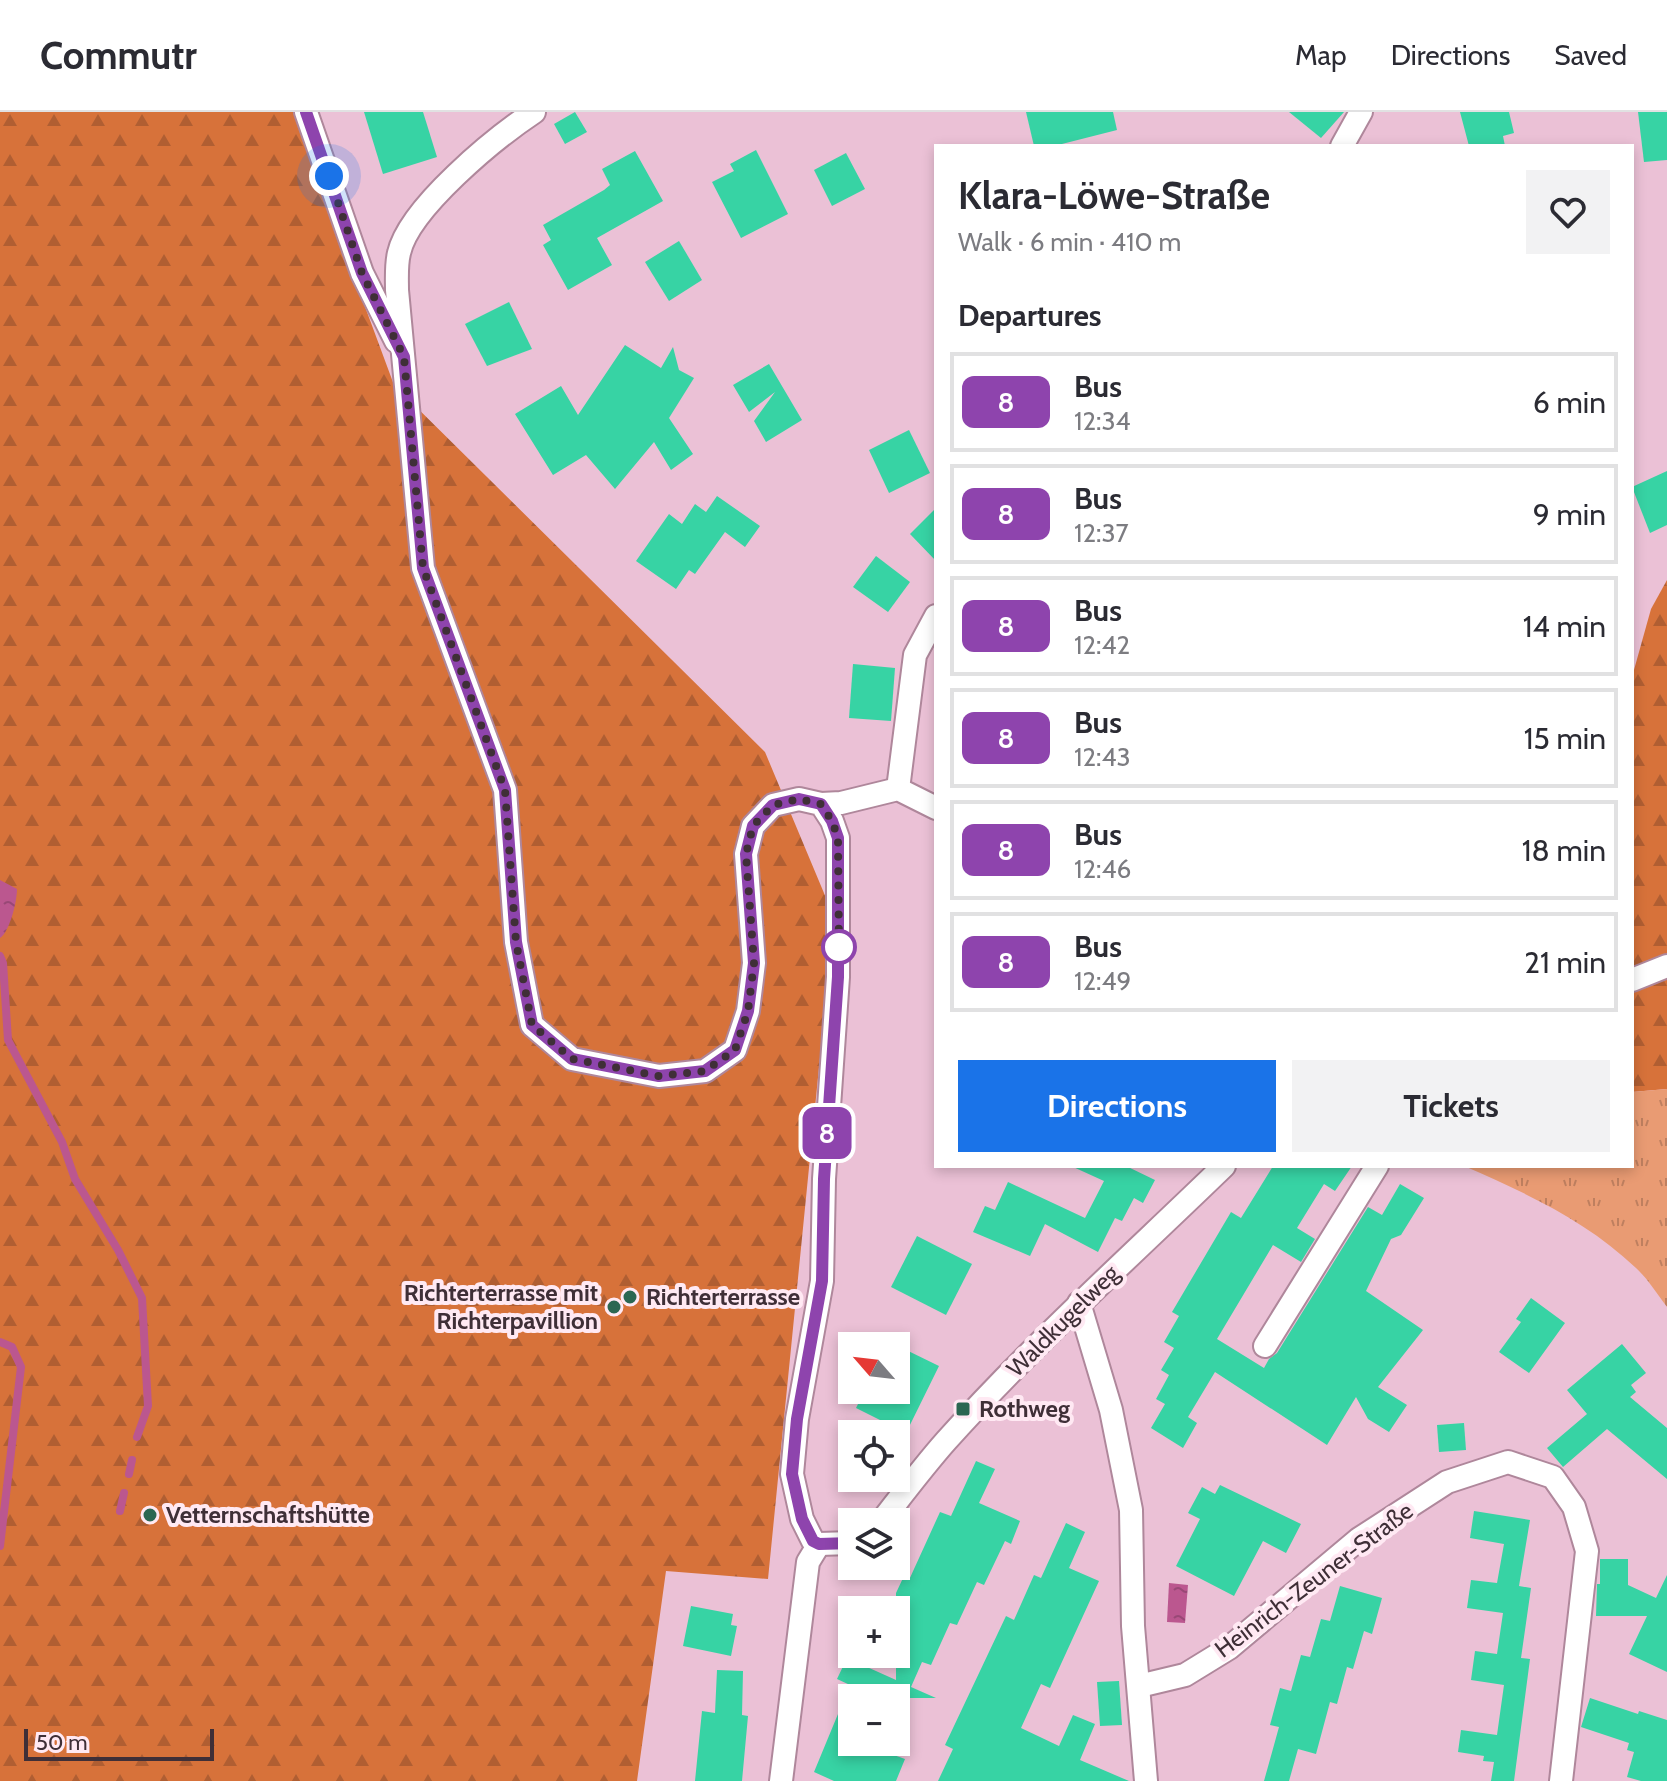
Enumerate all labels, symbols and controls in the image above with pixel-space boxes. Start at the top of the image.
text: Commutr [40,32,197,79]
text: Map [1295,38,1347,72]
text: Directions [1391,38,1510,72]
text: Saved [1554,38,1627,72]
your location [309,156,349,196]
button: heart [1526,170,1610,254]
text: Klara-Löwe-Straße [958,172,1270,219]
text: Walk · 6 min · 410 m [958,226,1181,258]
text: Departures [958,297,1102,334]
text: Bus [1074,368,1122,405]
text: 6 min [1533,384,1606,421]
text: 8 [998,385,1014,419]
text: 12:34 [1074,405,1131,437]
text: Bus [1074,480,1122,517]
text: 9 min [1533,496,1606,533]
text: 8 [998,497,1014,531]
text: 12:37 [1074,517,1129,549]
text: Bus [1074,592,1122,629]
text: 14 min [1523,608,1606,645]
text: 8 [998,609,1014,643]
text: 12:42 [1074,629,1130,661]
text: Bus [1074,704,1122,741]
text: 15 min [1524,720,1606,757]
text: 8 [998,721,1014,755]
text: 12:43 [1074,741,1131,773]
text: Bus [1074,816,1122,853]
text: 18 min [1522,832,1606,869]
text: 8 [998,833,1014,867]
text: 12:46 [1074,853,1131,885]
text: Bus [1074,928,1122,965]
unlabelled marker [822,930,856,964]
text: 21 min [1524,944,1606,981]
text: 8 [998,945,1014,979]
text: 12:49 [1074,965,1131,997]
button: Directions [958,1060,1276,1152]
button: Tickets [1292,1060,1610,1152]
line badge: 8 [801,1107,853,1159]
text: 8 [819,1116,835,1150]
street label: Waldkugelweg [1001,1258,1126,1383]
place label: Richterterrasse mit Richterpavillion [404,1278,598,1335]
place label: Richterterrasse [646,1282,800,1311]
marker: Richterterrasse [621,1288,639,1306]
marker: Richterterrasse mit Richterpavillion [605,1298,623,1316]
north arrow [838,1332,910,1404]
map controls [838,1332,910,1756]
place label: Rothweg [979,1394,1070,1423]
marker: Rothweg [954,1400,972,1418]
button: locate [838,1420,910,1492]
street label: Heinrich-Zeuner-Straße [1209,1496,1418,1664]
place label: Vetternschaftshütte [166,1500,370,1529]
marker: Vetternschaftshütte [141,1506,159,1524]
button: layers [838,1508,910,1580]
button: + [838,1596,910,1668]
button: − [838,1684,910,1756]
scale bar [24,1725,214,1761]
text: 50 m [36,1729,88,1756]

